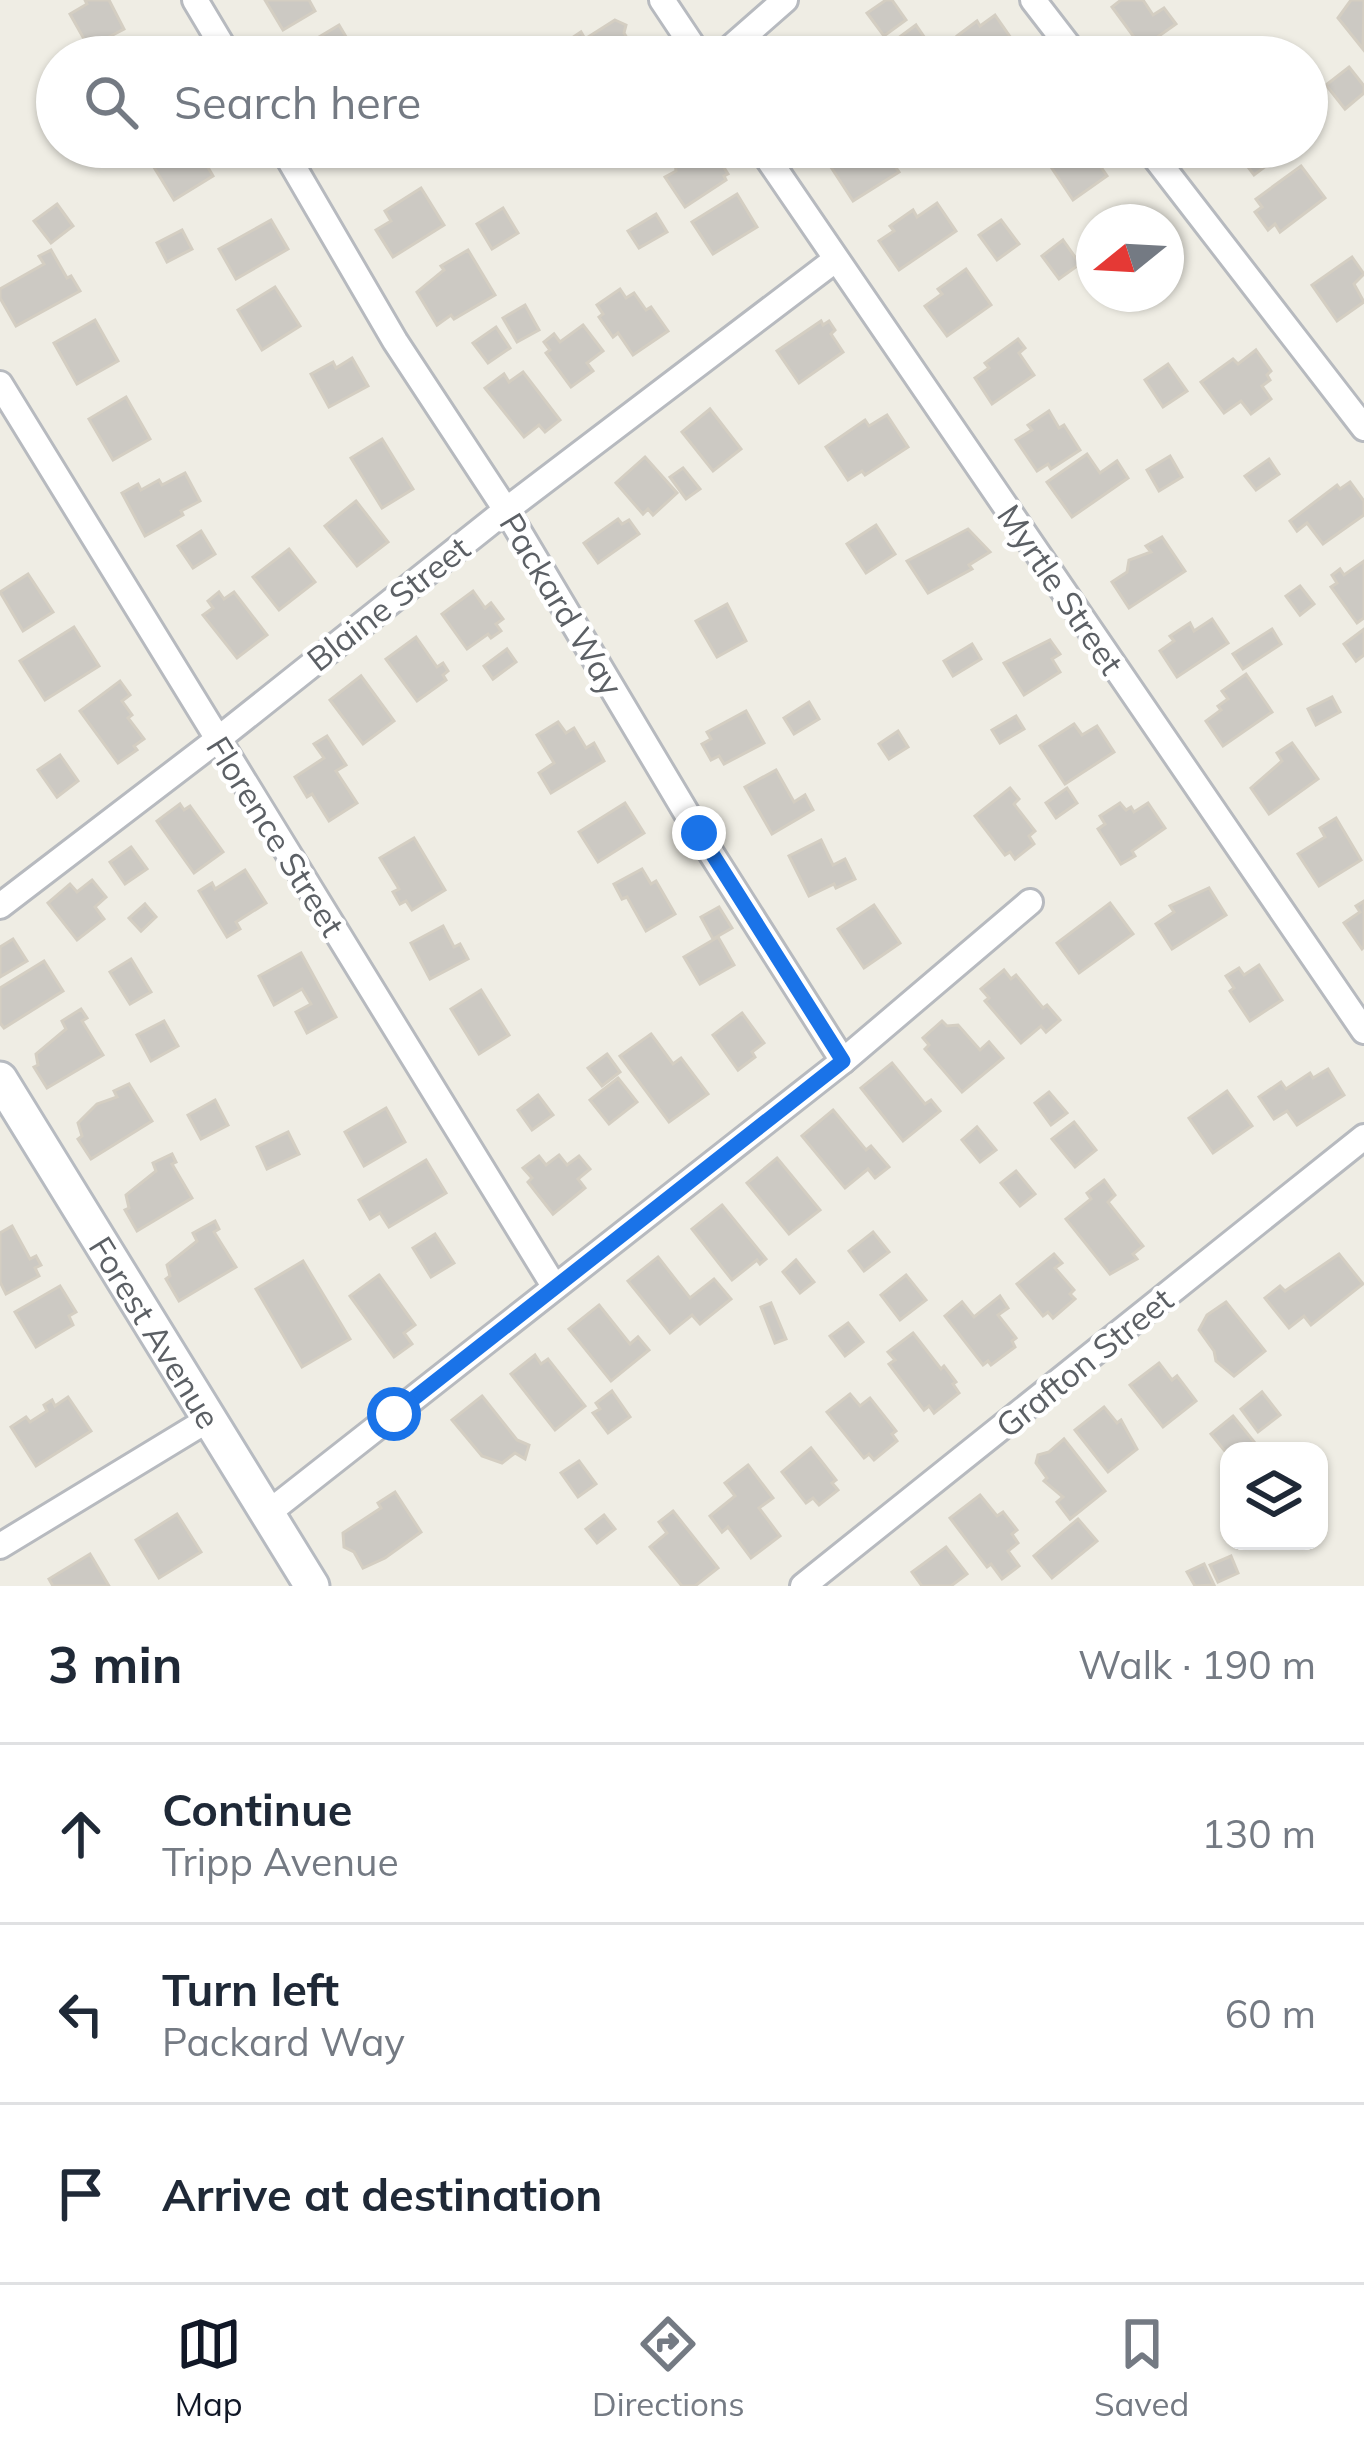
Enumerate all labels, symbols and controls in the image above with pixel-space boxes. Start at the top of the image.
search box [36,36,1328,168]
icon: search [78,69,144,135]
text: Search here [174,74,421,130]
north arrow [1076,204,1184,312]
street label: Myrtle Street [989,496,1133,682]
street label: Packard Way [491,505,633,703]
street label: Blaine Street [299,527,477,679]
street label: Florence Street [198,728,354,944]
route end [672,806,726,860]
street label: Forest Avenue [81,1228,230,1435]
street label: Grafton Street [987,1278,1181,1446]
route start [367,1387,421,1441]
map controls [1220,1442,1328,1550]
button: layers [1220,1442,1328,1550]
text: 3 min [48,1632,183,1696]
text: Walk · 190 m [1078,1640,1316,1689]
text: Continue [162,1781,352,1837]
icon: ahead [48,1801,114,1867]
text: 130 m [1201,1809,1316,1858]
text: Tripp Avenue [162,1837,399,1886]
text: Turn left [162,1961,339,2017]
icon: left [48,1981,114,2047]
text: 60 m [1225,1989,1316,2038]
text: Packard Way [162,2017,405,2066]
icon: arrive [48,2161,114,2227]
text: Arrive at destination [162,2166,602,2222]
tab: Map [175,2311,243,2424]
tab: Directions [592,2311,745,2424]
tab: Saved [1094,2311,1189,2424]

